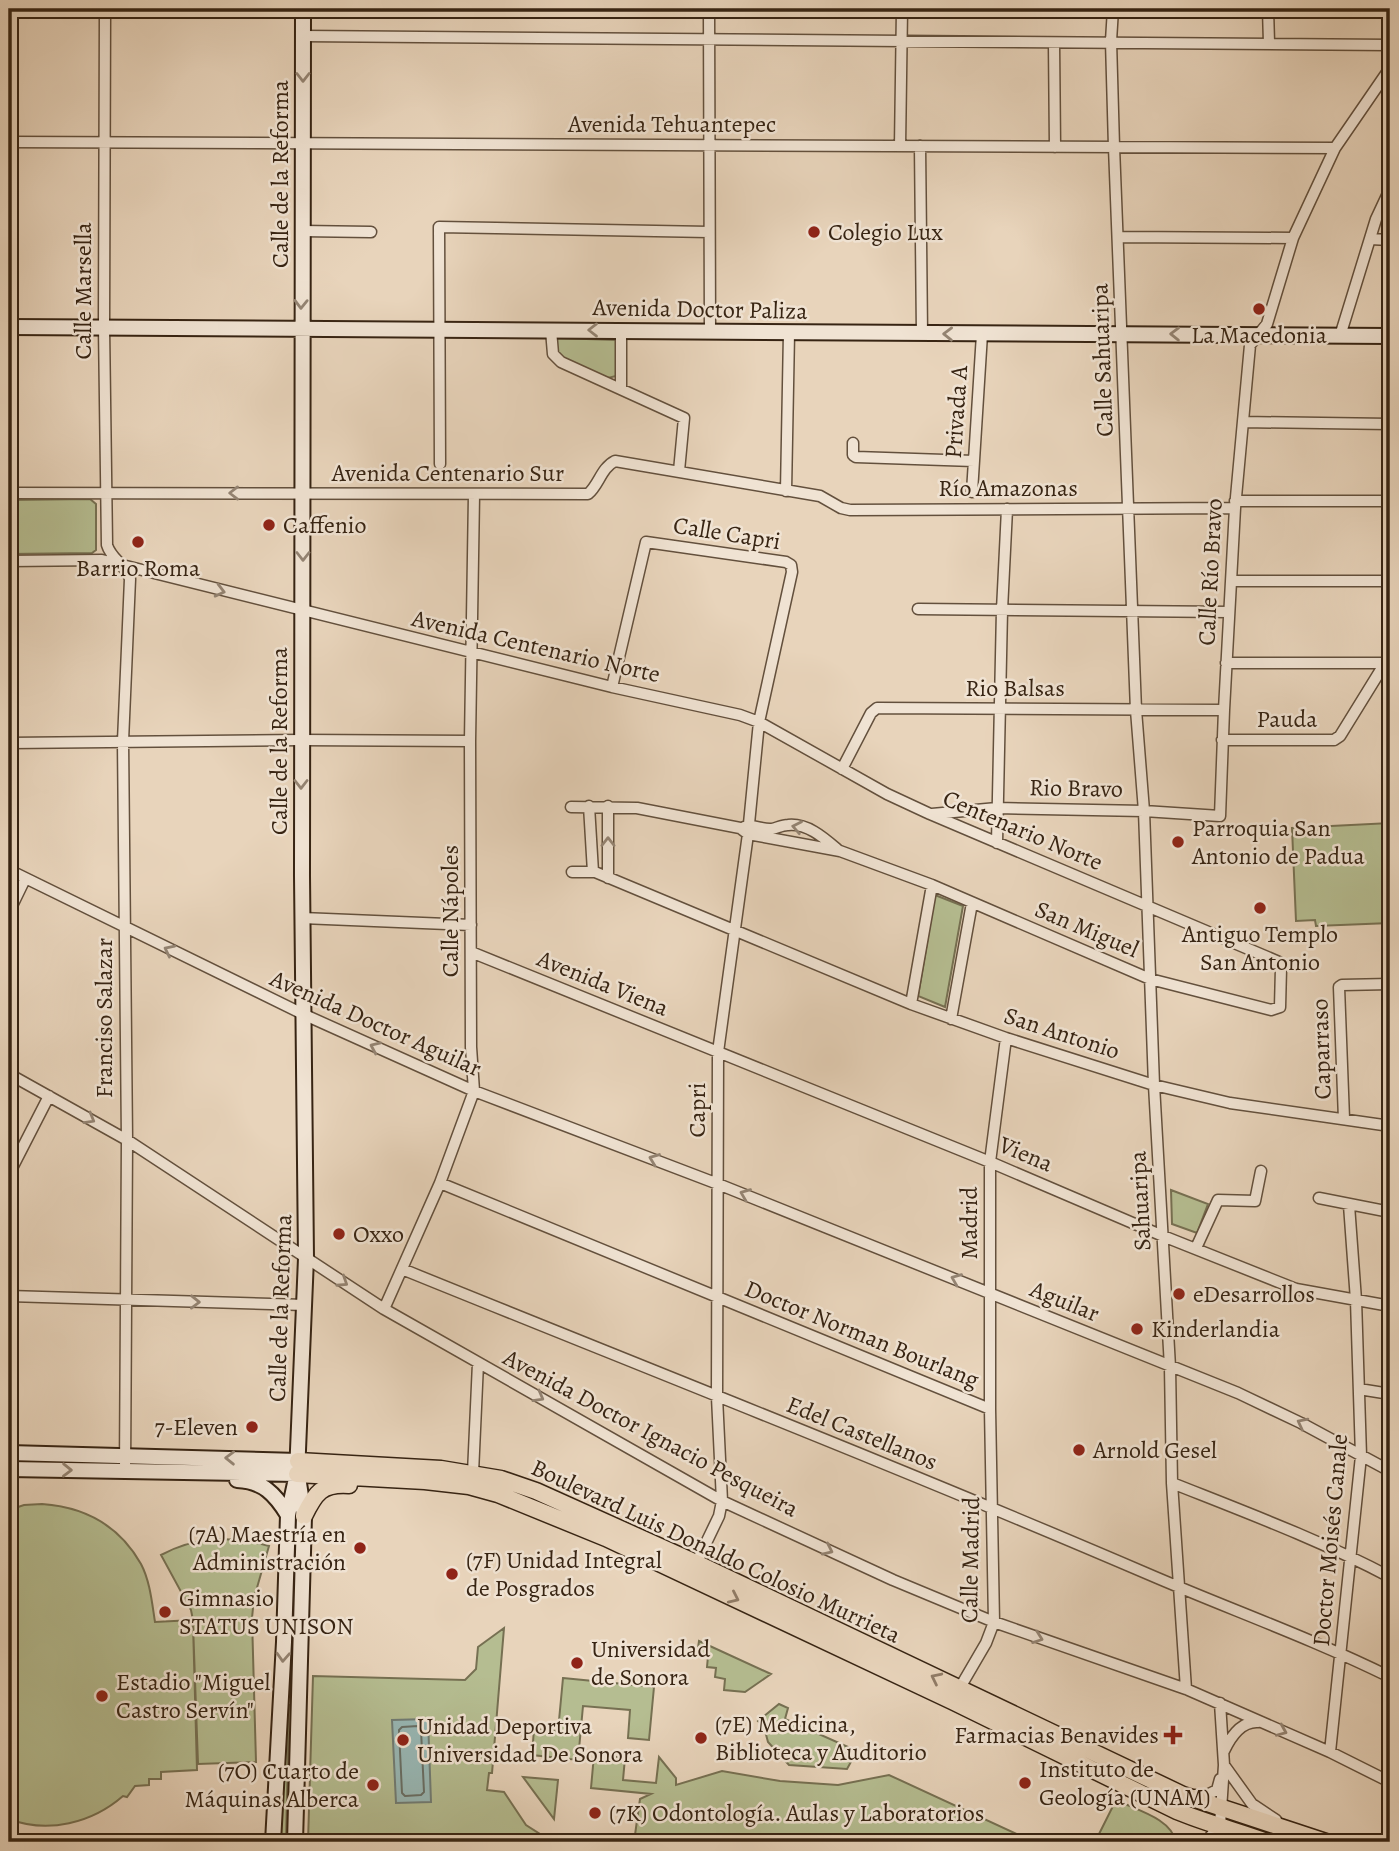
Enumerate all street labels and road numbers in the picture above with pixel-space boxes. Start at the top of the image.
street label: Calle de la Reforma [264,79,296,268]
street label: Avenida Tehuantepec [567,108,776,140]
street label: Calle Marsella [67,222,99,360]
street label: Calle Sahuaripa [1083,282,1121,437]
street label: Avenida Doctor Paliza [591,291,809,327]
street label: Privada A [937,363,975,460]
street label: Avenida Centenario Sur [331,457,564,489]
street label: Río Amazonas [938,472,1078,504]
street label: Calle Río Bravo [1190,498,1230,646]
street label: Calle Capri [671,509,783,557]
street label: Avenida Centenario Norte [408,602,663,690]
street label: Calle de la Reforma [263,646,295,835]
street label: Rio Balsas [965,672,1065,704]
street label: Pauda [1257,703,1318,735]
street label: Rio Bravo [1029,771,1123,805]
street label: Centenario Norte [938,782,1108,878]
street label: Calle Nápoles [434,845,466,977]
street label: San Miguel [1030,893,1144,965]
street label: Franciso Salazar [88,938,120,1098]
street label: Avenida Viena [532,942,674,1024]
street label: Avenida Doctor Aguilar [264,962,487,1084]
street label: Caparraso [1303,998,1339,1100]
street label: San Antonio [1000,999,1124,1067]
street label: Capri [681,1083,713,1137]
street label: Viena [993,1128,1059,1180]
street label: Sahuaripa [1121,1149,1159,1252]
street label: Madrid [953,1186,985,1260]
street label: Calle de la Reforma [261,1213,299,1403]
street label: Doctor Norman Bourlang [740,1272,984,1396]
street label: Aguilar [1025,1272,1104,1329]
street label: Avenida Doctor Ignacio Pesqueira [497,1341,805,1525]
street label: Edel Castellanos [782,1388,942,1478]
street label: Doctor Moisés Canale [1305,1432,1355,1648]
street label: Boulevard Luis Donaldo Colosio Murrieta [526,1451,907,1651]
street label: Calle Madrid [953,1496,987,1623]

